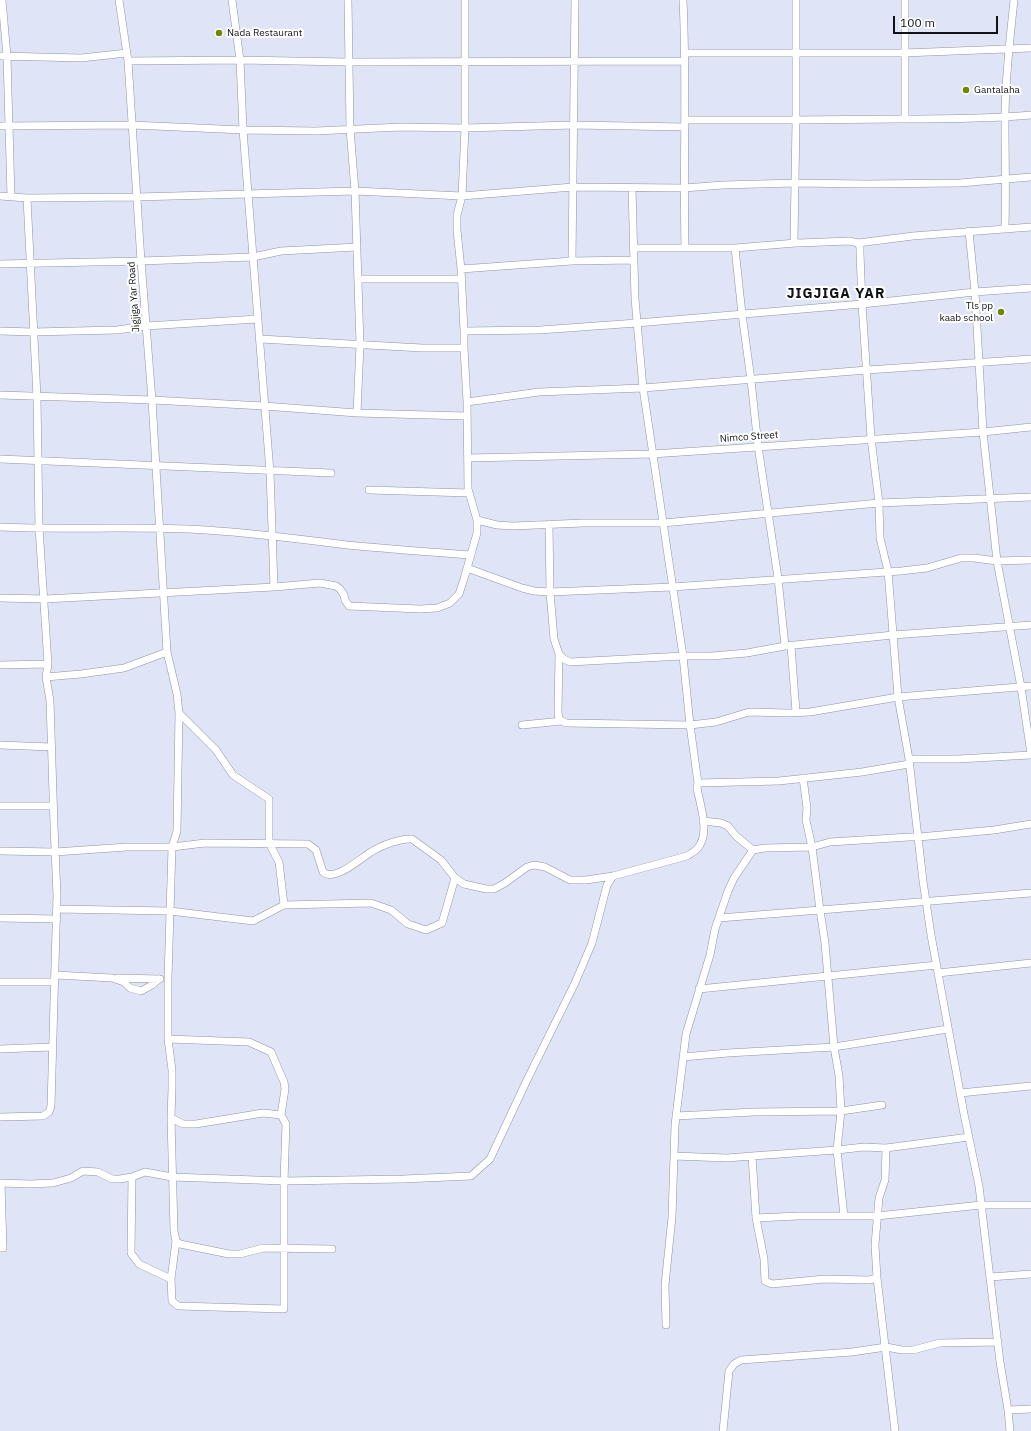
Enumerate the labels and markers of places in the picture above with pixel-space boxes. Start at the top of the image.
place label: Nada Restaurant [227,27,302,39]
marker: Nada Restaurant [214,28,224,38]
place label: Gantalaha [974,84,1020,96]
marker: Gantalaha [961,85,971,95]
place label: Tls pp kaab school [939,300,993,324]
marker: Tls pp kaab school [996,307,1006,317]

